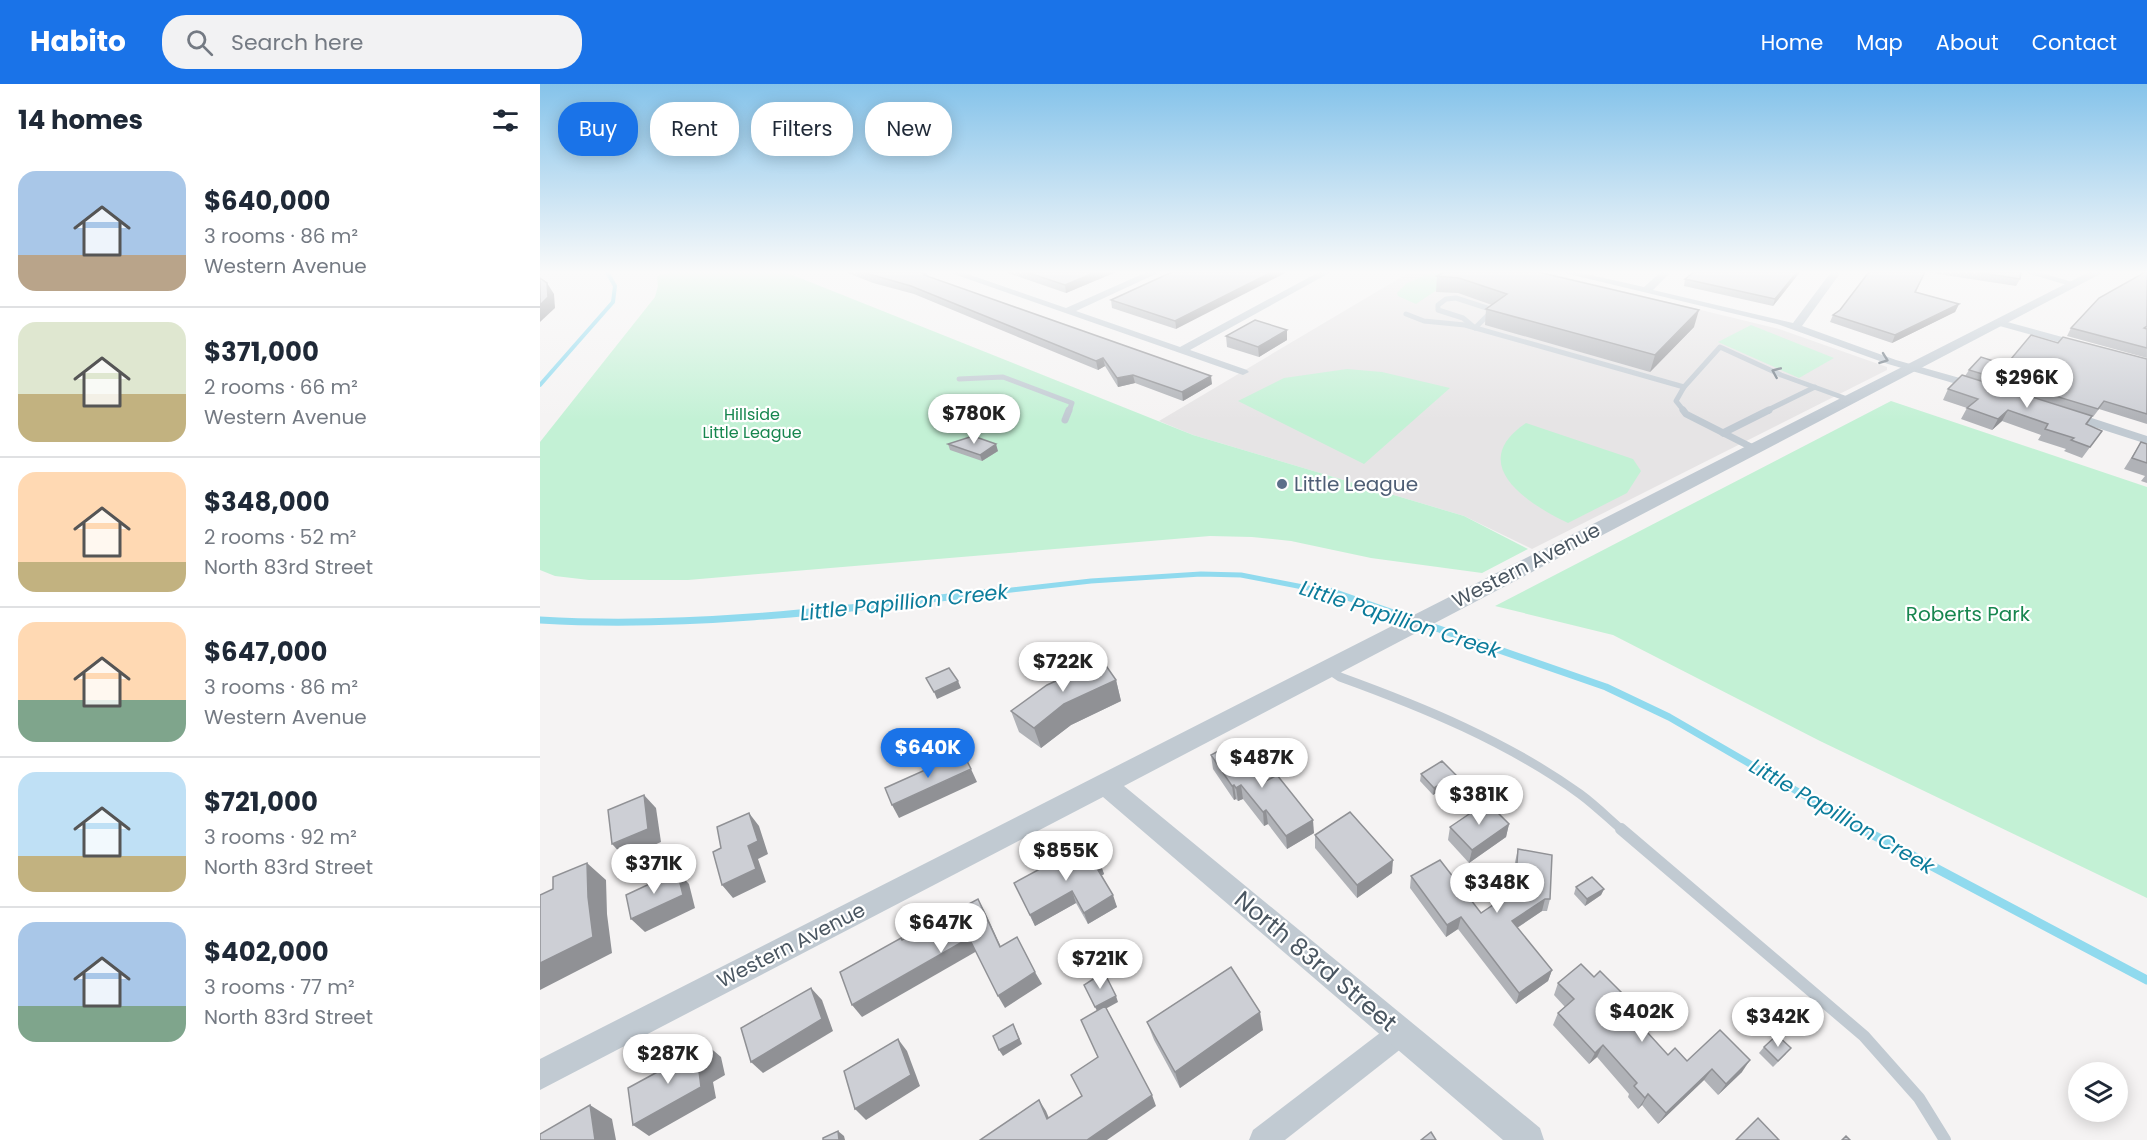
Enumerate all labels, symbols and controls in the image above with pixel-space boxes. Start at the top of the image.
search box [162,15,582,69]
text: Habito [30,22,126,61]
icon: search [183,26,216,59]
text: Search here [231,27,363,58]
text: Home [1761,28,1823,57]
text: Map [1856,28,1903,57]
text: About [1936,28,1999,57]
text: Contact [2032,28,2117,57]
text: 14 homes [18,102,143,138]
chip: Buy [558,102,638,156]
chip: Rent [650,102,739,156]
chip: Filters [751,102,853,156]
chip: New [865,102,952,156]
icon: filters [489,104,522,137]
text: $640,000 [204,183,331,219]
icon: home [66,195,138,267]
text: 3 rooms · 86 m² [204,222,358,250]
text: Western Avenue [204,252,367,280]
text: $371,000 [204,334,319,370]
icon: home [66,346,138,418]
one-way arrow [1878,351,1889,364]
pin: $296K [1985,358,2069,409]
text: $296K [1995,363,2059,391]
one-way arrow [1771,368,1782,380]
text: 2 rooms · 66 m² [204,373,358,401]
pin: $780K [932,394,1016,445]
text: $780K [942,399,1006,427]
text: Western Avenue [204,403,367,431]
park label: Hillside Little League [702,403,802,444]
place label: Little League [1294,470,1418,498]
marker: Little League [1275,477,1289,491]
text: $348,000 [204,484,330,520]
icon: home [66,496,138,568]
street label: Western Avenue [1447,516,1605,614]
text: 2 rooms · 52 m² [204,523,356,551]
text: North 83rd Street [204,553,373,581]
water label: Little Papillion Creek [1296,573,1505,665]
water label: Little Papillion Creek [798,577,1011,627]
park label: Roberts Park [1906,600,2031,628]
text: $647,000 [204,634,328,670]
pin: $722K [1021,642,1105,693]
icon: home [66,646,138,718]
text: $722K [1033,647,1093,675]
text: 3 rooms · 86 m² [204,673,358,701]
text: Western Avenue [204,703,367,731]
pin: $640K [886,728,970,779]
text: $640K [895,733,961,761]
pin: $487K [1220,738,1304,789]
text: $487K [1230,743,1294,771]
water label: Little Papillion Creek [1744,751,1941,881]
pin: $381K [1437,775,1521,826]
text: $381K [1449,780,1509,808]
text: $721,000 [204,784,318,820]
icon: home [66,796,138,868]
text: 3 rooms · 92 m² [204,823,357,851]
pin: $855K [1024,831,1108,882]
text: $855K [1033,836,1099,864]
pin: $371K [612,844,696,895]
text: $371K [625,849,683,877]
text: North 83rd Street [204,853,373,881]
pin: $348K [1455,863,1539,914]
text: $348K [1464,868,1530,896]
street label: North 83rd Street [1228,883,1404,1039]
street label: Western Avenue [712,896,870,994]
pin: $647K [899,903,983,954]
text: $647K [909,908,973,936]
text: $402,000 [204,934,329,970]
pin: $721K [1058,939,1142,990]
text: $721K [1072,944,1128,972]
icon: home [66,946,138,1018]
text: 3 rooms · 77 m² [204,973,355,1001]
pin: $402K [1600,992,1684,1043]
text: $402K [1609,997,1675,1025]
pin: $342K [1736,997,1820,1048]
text: $342K [1746,1002,1810,1030]
text: North 83rd Street [204,1003,373,1031]
pin: $287K [626,1034,710,1085]
text: $287K [637,1039,699,1067]
map controls [2068,1062,2128,1122]
button: layers [2068,1062,2128,1122]

